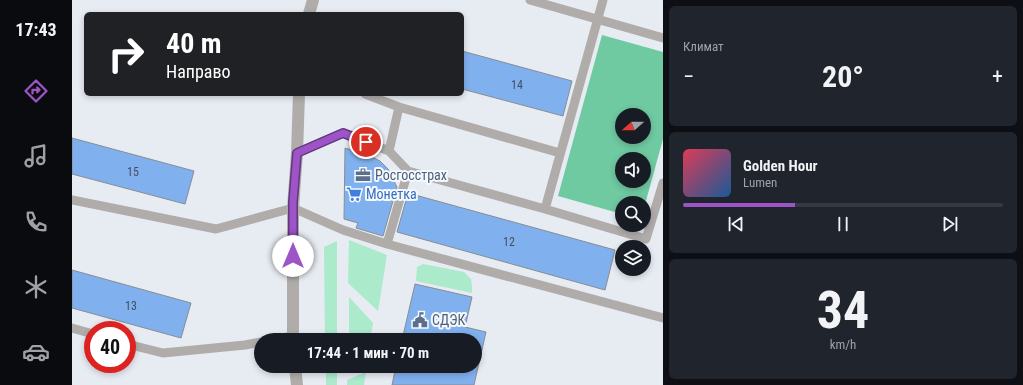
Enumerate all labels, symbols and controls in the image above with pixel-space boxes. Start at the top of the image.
text: 17:43 [15,19,57,40]
text: 40 m [166,27,222,60]
icon: right [100,28,152,80]
text: Климат [683,39,724,54]
text: 20° [822,59,864,94]
text: Направо [166,61,231,82]
text: − [683,64,694,89]
text: + [992,64,1003,89]
icon: directions [22,77,50,105]
house number: 14 [511,78,523,92]
north arrow [615,108,651,144]
map controls [615,108,651,276]
pin [349,125,383,159]
icon: arrive [355,131,377,153]
icon: music [22,142,50,170]
button: sound [615,152,651,188]
text: Golden Hour [743,157,818,175]
house number: 15 [127,165,139,179]
office icon: Росгосстрах [354,166,372,184]
place label: Росгосстрах [375,167,447,183]
text: Lumen [743,175,777,190]
supermarket icon: Монетка [345,185,363,203]
place label: Монетка [366,186,417,202]
button: search [615,196,651,232]
icon: phone [22,208,50,236]
icon: previous [725,213,747,235]
icon: pause [832,213,854,235]
icon: next [939,213,961,235]
position arrow [272,235,314,277]
house number: 12 [503,235,515,249]
button: layers [615,240,651,276]
icon: climate [22,273,50,301]
text: 34 [817,280,869,341]
house number: 13 [125,299,137,313]
public building icon: СДЭК [411,311,429,329]
place label: СДЭК [432,312,465,328]
speed limit sign: 40 [84,321,136,373]
text: km/h [830,337,856,352]
icon: car [22,338,50,366]
text: 17:44 · 1 мин · 70 m [307,344,429,362]

